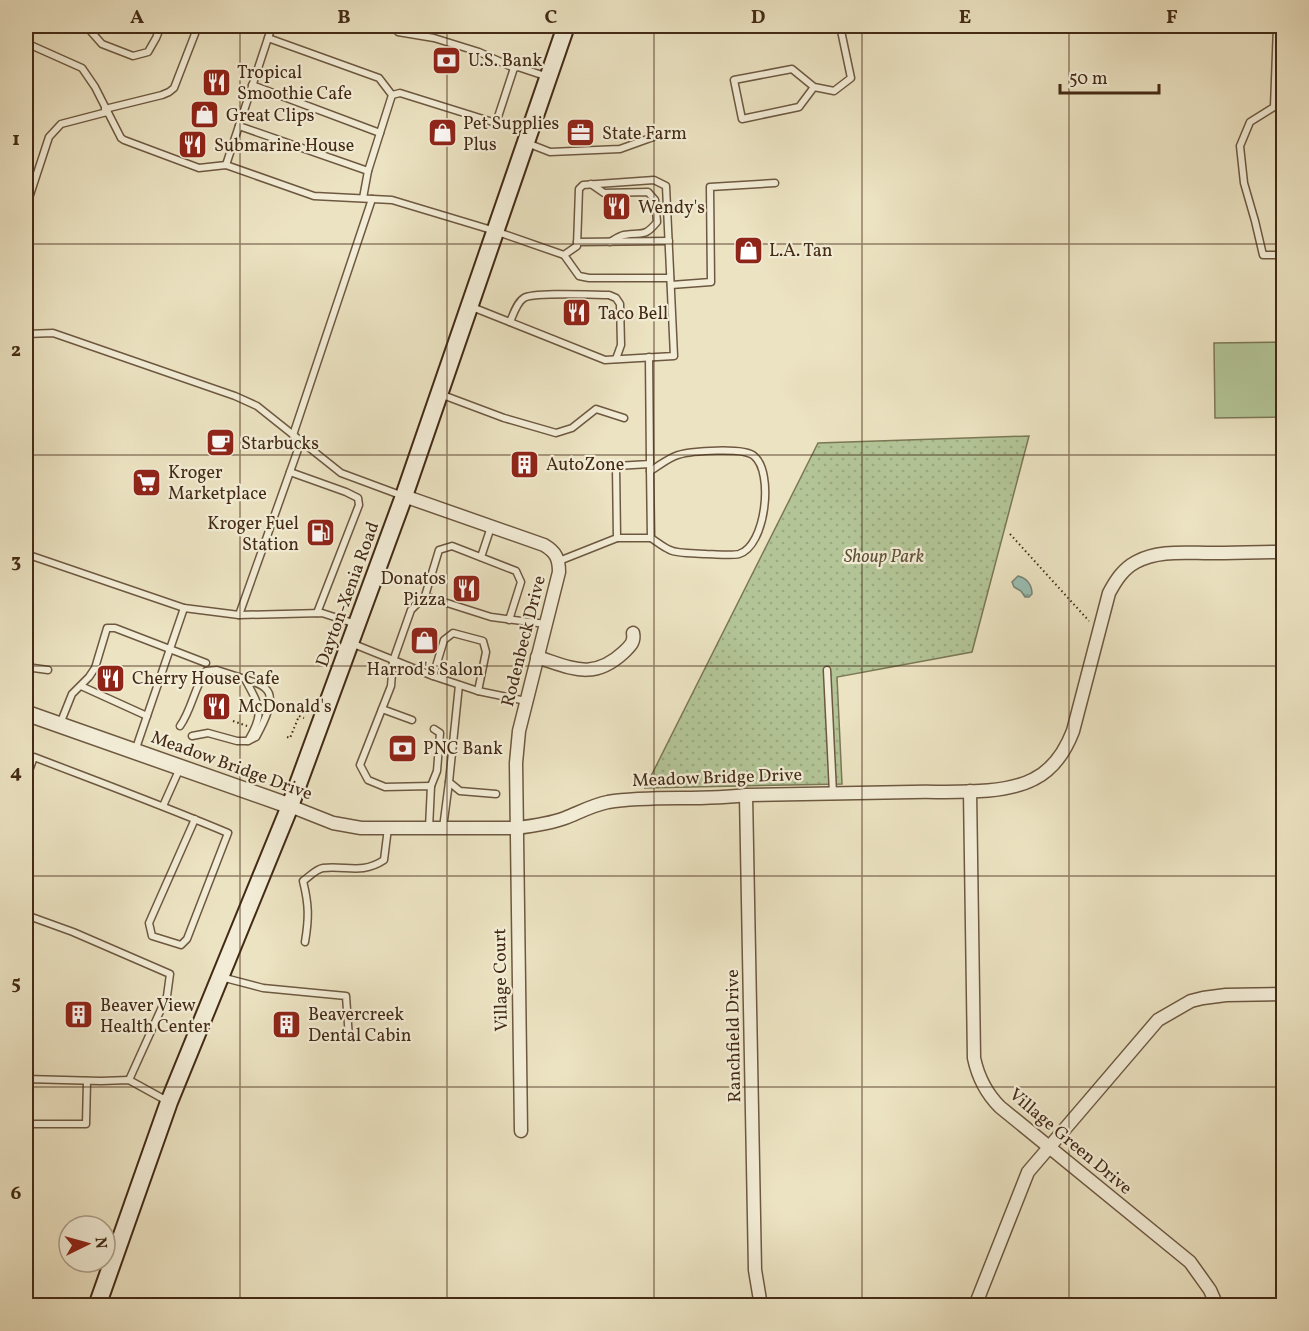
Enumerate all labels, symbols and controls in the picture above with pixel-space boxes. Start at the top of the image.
text: A [130,4,144,32]
text: B [337,4,351,32]
text: C [545,4,558,32]
text: D [751,4,765,32]
text: E [959,4,971,32]
text: F [1166,4,1178,32]
bank icon: U.S. Bank [431,44,463,76]
place label: U.S. Bank [468,49,543,74]
scale bar [1060,57,1159,95]
place label: Tropical Smoothie Cafe [237,61,352,107]
restaurant icon: Tropical Smoothie Cafe [200,66,232,98]
text: 50 m [1069,67,1108,92]
shop icon: Great Clips [189,99,221,131]
place label: Great Clips [226,104,314,129]
place label: Pet Supplies Plus [463,112,559,158]
shop icon: Pet Supplies Plus [426,117,458,149]
office icon: State Farm [565,117,597,149]
place label: State Farm [602,122,687,147]
text: 1 [12,126,20,154]
restaurant icon: Submarine House [177,129,209,161]
place label: Submarine House [214,134,354,159]
restaurant icon: Wendy's [601,191,633,223]
place label: Wendy's [638,196,705,221]
shop icon: L.A. Tan [732,234,764,266]
place label: L.A. Tan [769,239,833,264]
restaurant icon: Taco Bell [561,297,593,329]
place label: Taco Bell [598,302,668,327]
text: 2 [11,337,21,365]
cafe icon: Starbucks [204,427,236,459]
place label: Starbucks [241,432,319,457]
building icon: AutoZone [509,448,541,480]
place label: AutoZone [546,453,624,478]
place label: Kroger Marketplace [168,461,267,507]
supermarket icon: Kroger Marketplace [131,466,163,498]
place label: Kroger Fuel Station [207,512,299,558]
fuel station icon: Kroger Fuel Station [304,517,336,549]
street label: Dayton-Xenia Road [311,518,386,671]
park label: Shoup Park [844,545,924,570]
text: 3 [11,548,21,576]
place label: Donatos Pizza [380,567,446,613]
restaurant icon: Donatos Pizza [451,572,483,604]
street label: Rodenbeck Drive [496,573,553,710]
shop icon: Harrod's Salon [409,624,441,656]
place label: Harrod's Salon [367,658,484,683]
restaurant icon: Cherry House Cafe [95,662,127,694]
place label: Cherry House Cafe [132,667,279,692]
restaurant icon: McDonald's [201,690,233,722]
place label: McDonald's [238,695,332,720]
street label: Meadow Bridge Drive [147,726,316,807]
bank icon: PNC Bank [386,732,418,764]
place label: PNC Bank [423,737,503,762]
text: 4 [10,759,22,787]
street label: Meadow Bridge Drive [632,763,802,794]
street label: Village Court [488,928,515,1032]
street label: Ranchfield Drive [721,969,748,1103]
text: 5 [11,970,21,998]
place label: Beaver View Health Center [100,994,211,1040]
building icon: Beaver View Health Center [63,999,95,1031]
place label: Beavercreek Dental Cabin [308,1003,412,1049]
building icon: Beavercreek Dental Cabin [271,1008,303,1040]
street label: Village Green Drive [1003,1083,1137,1201]
text: 6 [11,1180,22,1208]
north arrow [57,1214,117,1274]
text: N [88,1236,111,1250]

